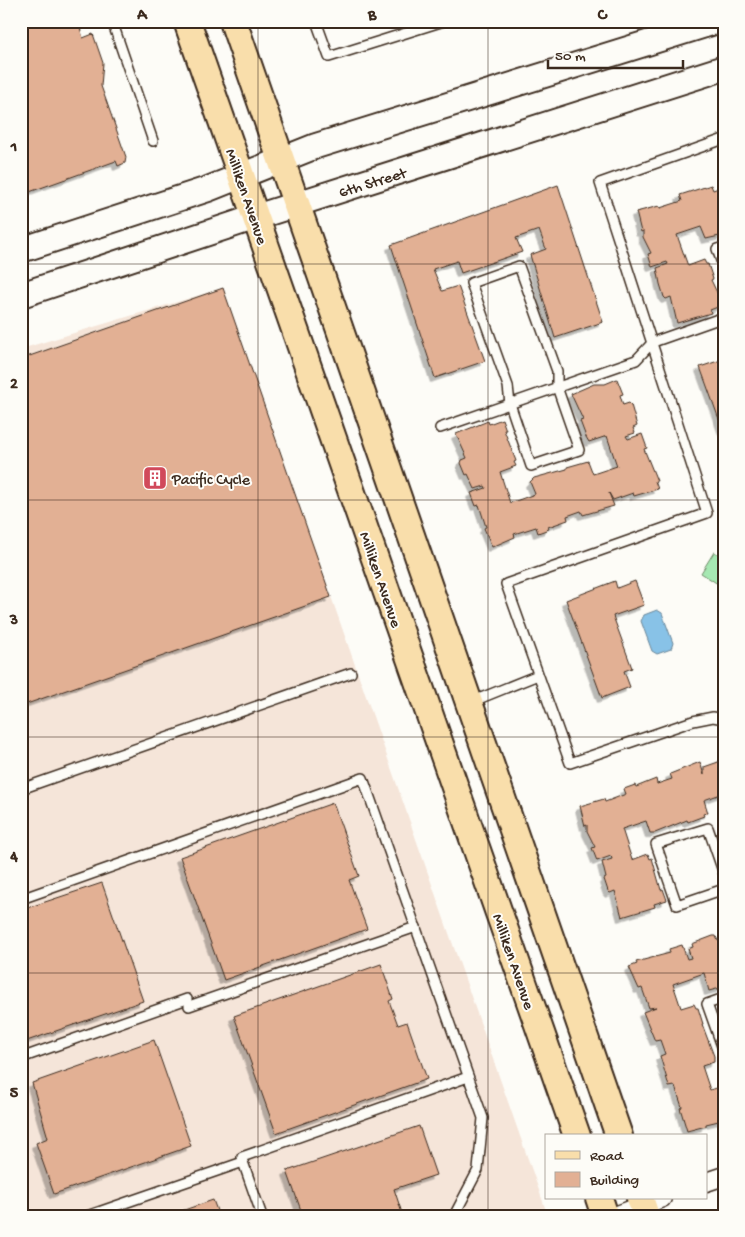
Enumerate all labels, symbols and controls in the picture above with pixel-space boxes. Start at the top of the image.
text: A [136,7,148,26]
text: B [367,7,377,26]
text: C [597,7,608,26]
scale bar [548,38,682,70]
text: 50 m [555,48,586,66]
text: 1 [10,139,17,158]
street label: Milliken Avenue [219,147,270,248]
street label: 6th Street [337,165,411,204]
text: 2 [10,376,18,395]
building icon: Pacific Cycle [142,465,168,491]
place label: Pacific Cycle [171,472,251,491]
street label: Milliken Avenue [353,530,404,631]
text: 3 [9,612,18,631]
text: 4 [9,849,18,868]
street label: Milliken Avenue [486,912,537,1013]
text: 5 [10,1085,19,1104]
legend [545,1134,708,1200]
text: Road [590,1148,624,1166]
text: Building [589,1172,639,1190]

